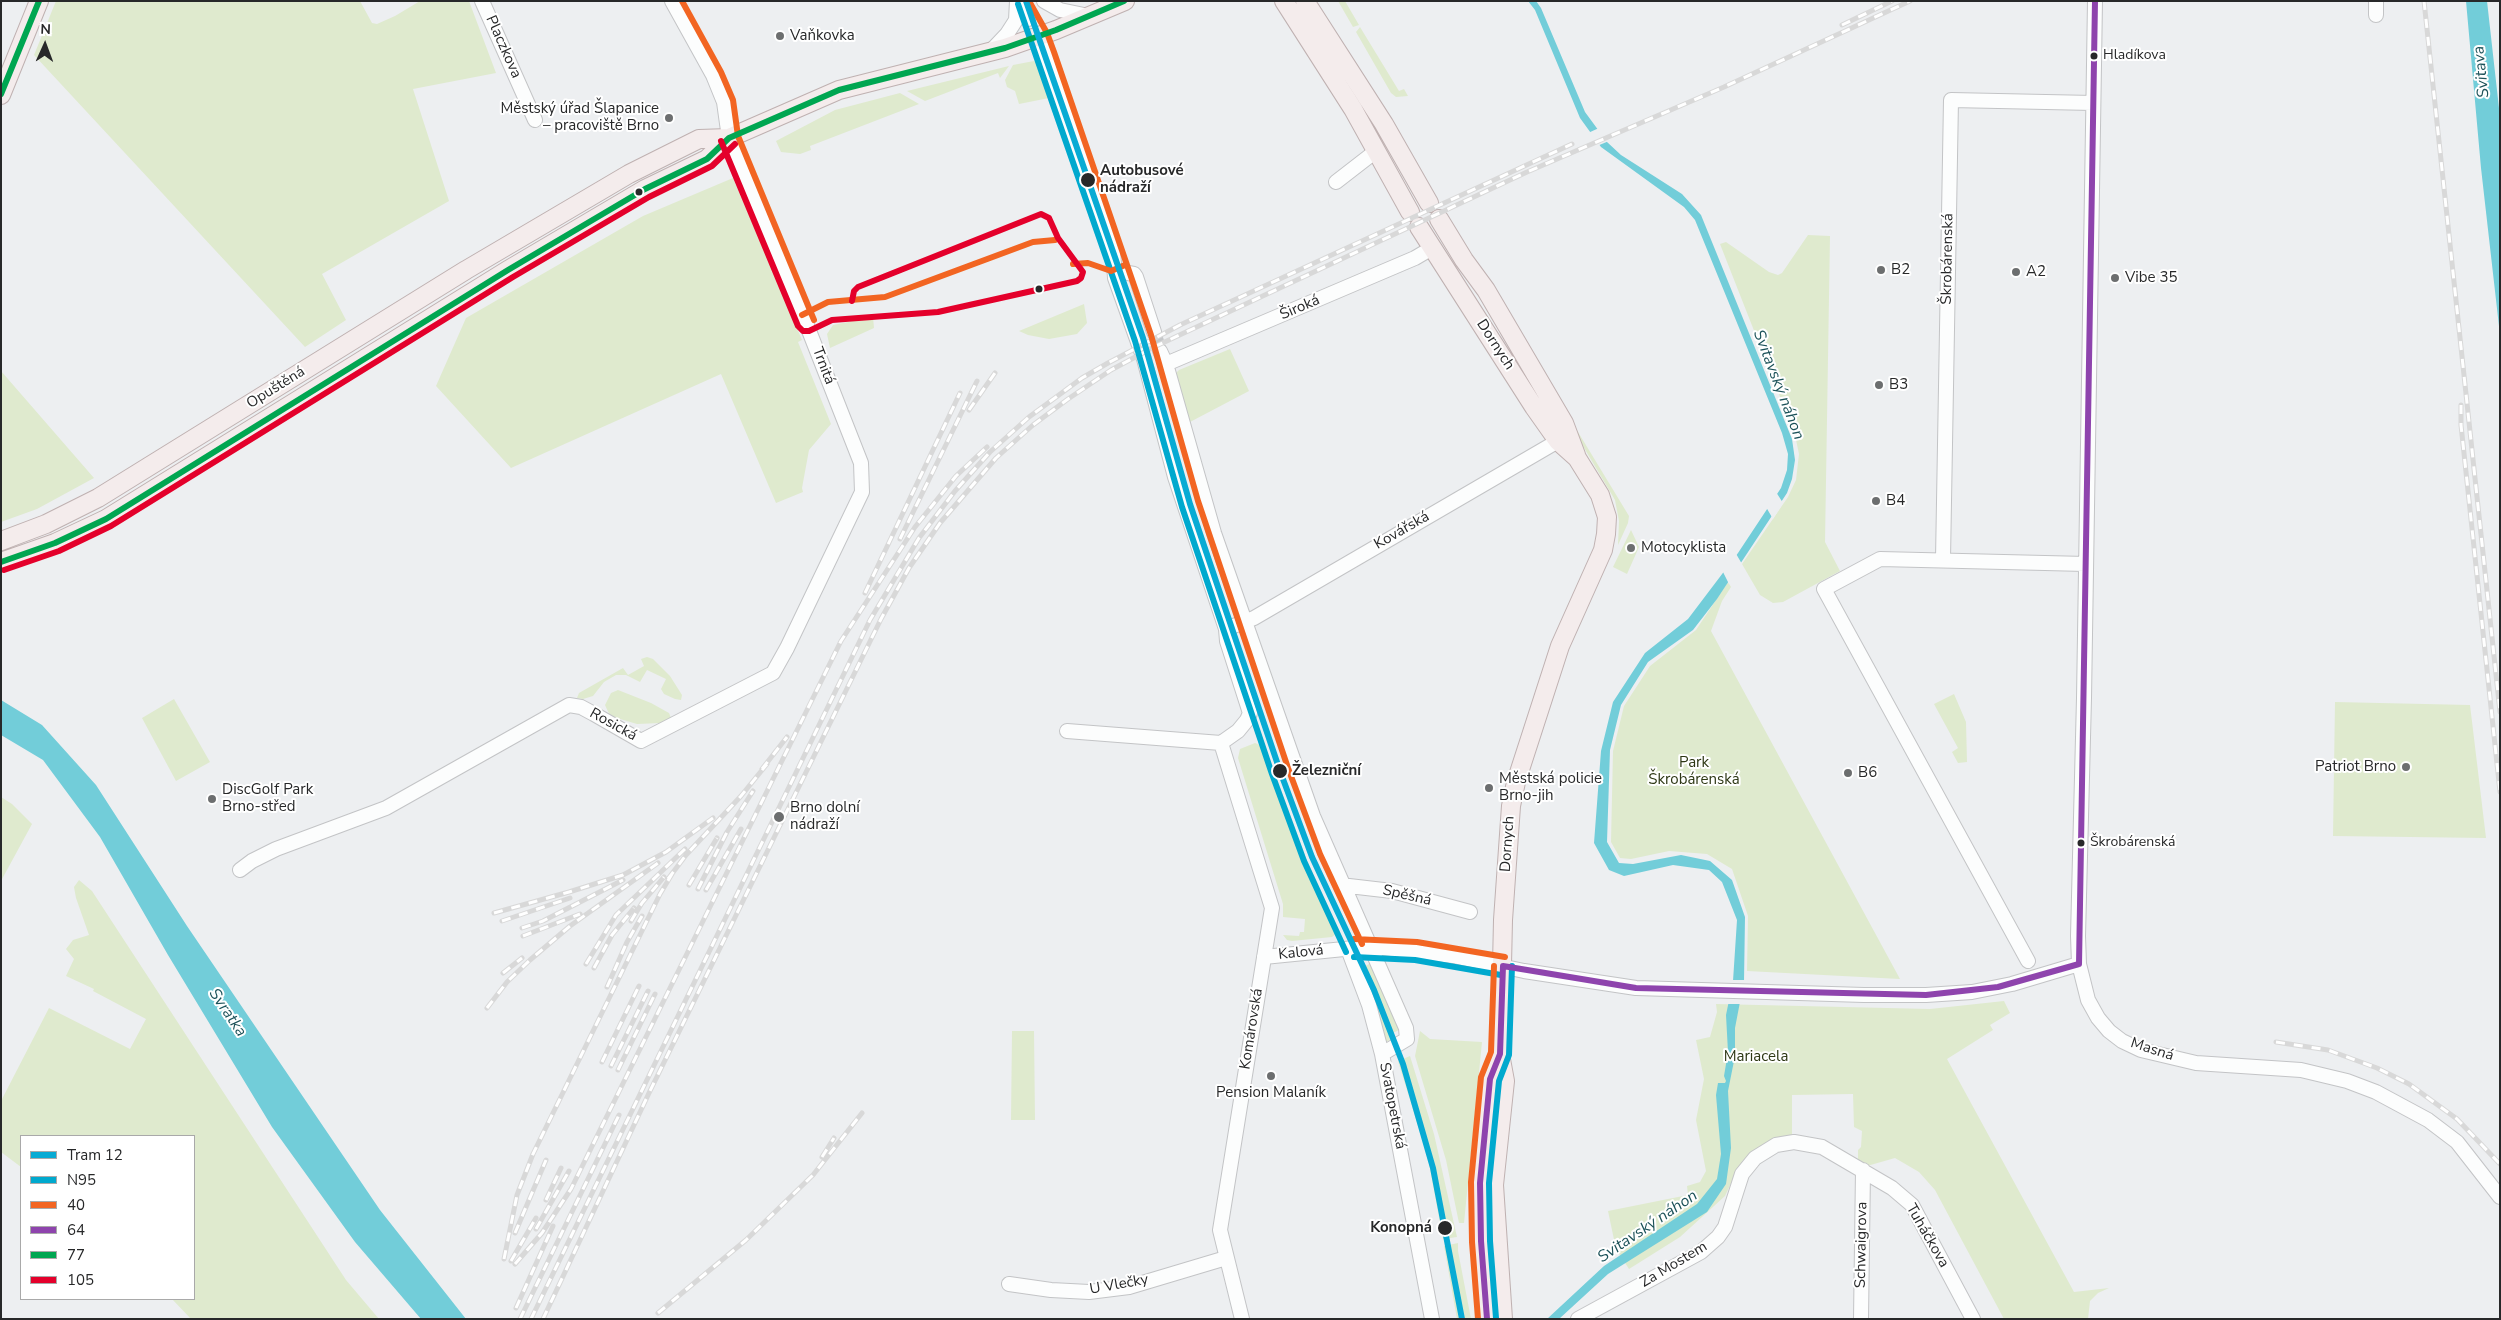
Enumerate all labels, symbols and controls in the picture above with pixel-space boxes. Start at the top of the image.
street label: Placzkova [481,13,525,81]
north arrow [20,20,70,70]
text: N [40,20,51,39]
place label: Vaňkovka [790,27,855,45]
marker: Vaňkovka [774,30,786,42]
water label: Svitava [2470,45,2494,99]
place label: Hladíkova [2103,48,2166,64]
marker: Hladíkova [2089,51,2099,61]
place label: Městský úřad Šlapanice – pracoviště Brno [500,100,659,135]
marker: Městský úřad Šlapanice – pracoviště Brno [663,112,675,124]
place label: Autobusové nádraží [1100,162,1184,197]
marker: Autobusové nádraží [1079,171,1097,189]
unlabelled marker [634,187,644,197]
street label: Škrobárenská [1938,213,1958,305]
place label: B2 [1891,261,1910,279]
place label: A2 [2026,263,2046,281]
marker: B2 [1875,264,1887,276]
marker: A2 [2010,266,2022,278]
place label: Vibe 35 [2125,269,2177,287]
marker: Vibe 35 [2109,272,2121,284]
unlabelled marker [1034,284,1044,294]
street label: Široká [1277,292,1323,324]
street label: Dornych [1472,316,1518,374]
water label: Svitavský náhon [1748,327,1808,443]
street label: Trnitá [808,345,838,387]
street label: Opuštěná [243,363,309,413]
place label: B3 [1889,376,1908,394]
marker: B3 [1873,379,1885,391]
place label: B4 [1886,492,1905,510]
marker: B4 [1870,495,1882,507]
street label: Kovářská [1371,508,1433,554]
place label: Motocyklista [1641,539,1726,557]
marker: Motocyklista [1625,542,1637,554]
street label: Rosická [586,705,640,745]
park label: Park Škrobárenská [1648,754,1740,789]
place label: Patriot Brno [2315,758,2396,776]
marker: Patriot Brno [2400,761,2412,773]
marker: Železniční [1271,762,1289,780]
place label: Železniční [1292,762,1361,780]
place label: B6 [1858,764,1877,782]
marker: B6 [1842,767,1854,779]
place label: Městská policie Brno-jih [1499,770,1602,805]
place label: DiscGolf Park Brno-střed [222,781,313,816]
marker: Městská policie Brno-jih [1483,782,1495,794]
marker: DiscGolf Park Brno-střed [206,793,218,805]
place label: Brno dolní nádraží [790,799,860,834]
marker: Brno dolní nádraží [772,810,786,824]
street label: Dornych [1497,815,1519,873]
place label: Škrobárenská [2090,835,2175,851]
marker: Škrobárenská [2076,838,2086,848]
street label: Spěšná [1381,882,1433,910]
street label: Kalová [1277,942,1325,964]
water label: Svratka [204,985,250,1041]
street label: Komárovská [1237,987,1267,1071]
street label: Masná [2128,1035,2176,1065]
park label: Mariacela [1724,1048,1788,1066]
street label: Svatopetrská [1375,1061,1409,1151]
marker: Pension Malaník [1265,1070,1277,1082]
place label: Pension Malaník [1216,1084,1326,1102]
legend [20,1135,195,1300]
text: Tram 12 [67,1145,123,1165]
text: N95 [67,1170,96,1190]
water label: Svitavský náhon [1594,1187,1702,1267]
text: 40 [67,1195,85,1215]
street label: Tuháčkova [1901,1201,1953,1271]
street label: Schwaigrova [1852,1202,1872,1288]
place label: Konopná [1370,1219,1432,1237]
marker: Konopná [1436,1219,1454,1237]
text: 64 [67,1220,85,1240]
street label: Za Mostem [1637,1238,1711,1292]
text: 77 [67,1245,85,1265]
text: 105 [67,1270,94,1290]
street label: U Vlečky [1088,1271,1150,1299]

